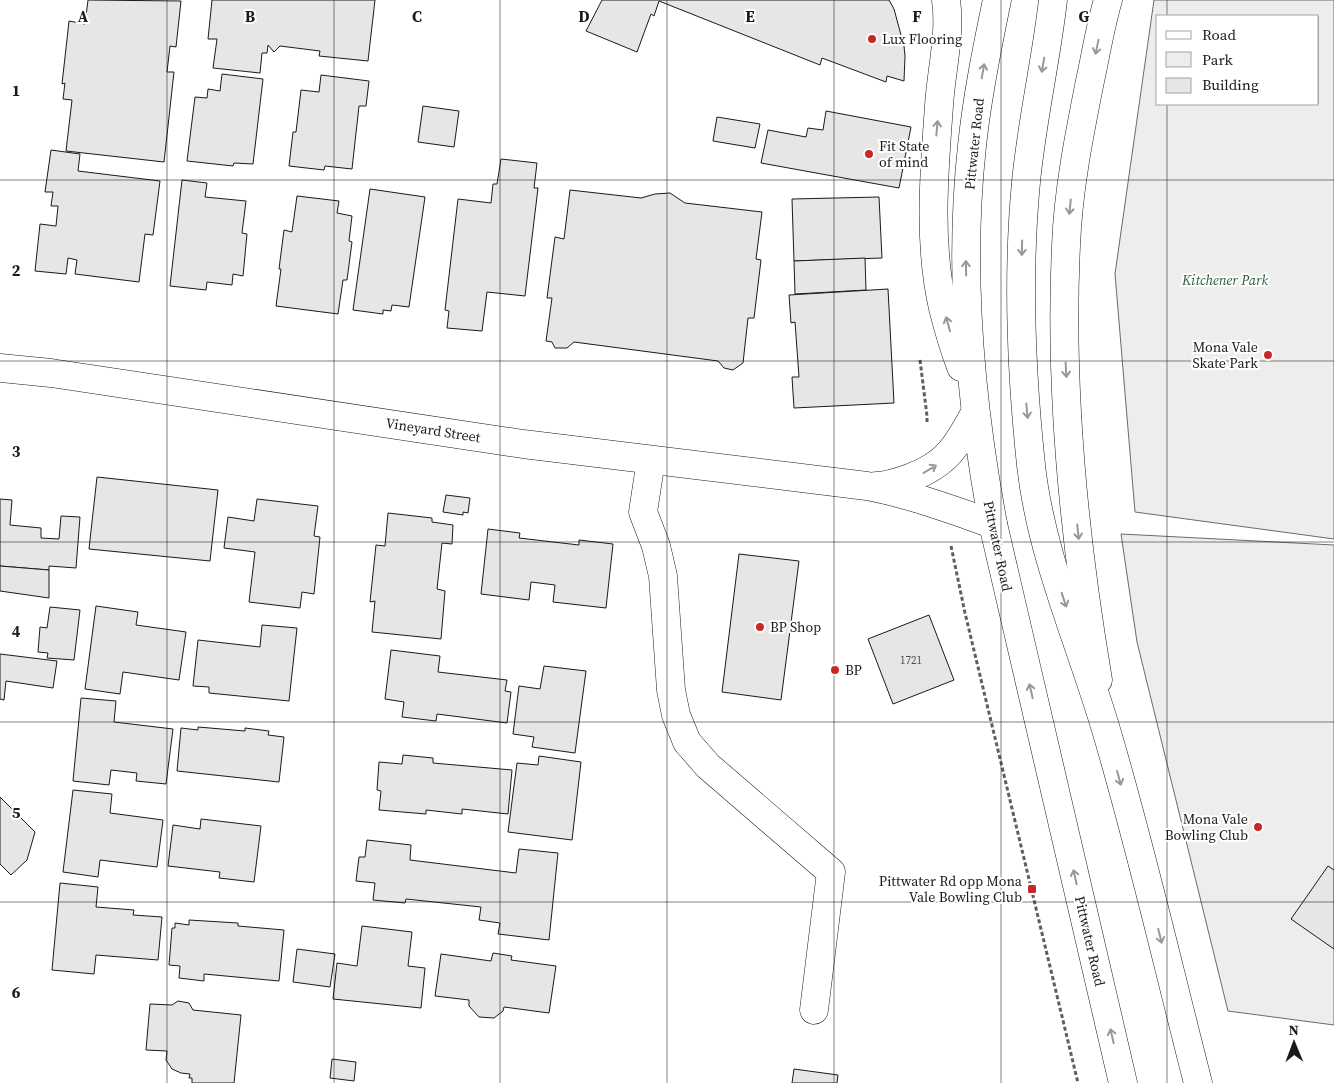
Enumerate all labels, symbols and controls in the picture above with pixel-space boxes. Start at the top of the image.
text: A [78,5,89,27]
text: B [245,5,256,27]
text: C [412,5,422,27]
text: D [578,5,590,27]
text: E [745,5,755,27]
text: F [912,5,922,27]
text: G [1079,5,1090,27]
legend [1156,15,1319,105]
text: Road [1202,24,1236,45]
place label: Lux Flooring [882,29,962,49]
marker: Lux Flooring [866,33,878,45]
one-way arrow [1092,39,1101,55]
text: Park [1202,49,1234,70]
one-way arrow [1037,57,1047,73]
one-way arrow [979,64,989,80]
text: Building [1202,74,1259,95]
text: 1 [12,79,20,101]
street label: Pittwater Road [959,97,989,191]
one-way arrow [932,120,942,136]
place label: Fit State of mind [879,136,929,172]
marker: Fit State of mind [863,148,875,160]
one-way arrow [1065,199,1075,215]
one-way arrow [1017,240,1027,256]
text: 2 [12,259,21,281]
one-way arrow [961,260,971,276]
park label: Kitchener Park [1181,270,1268,290]
one-way arrow [942,317,952,333]
place label: Mona Vale Skate Park [1193,337,1258,373]
marker: Mona Vale Skate Park [1262,349,1274,361]
one-way arrow [1061,361,1070,377]
one-way arrow [1022,402,1032,418]
street label: Vineyard Street [384,413,482,447]
text: 3 [12,440,21,462]
one-way arrow [922,463,936,473]
street label: Pittwater Road [979,499,1017,593]
one-way arrow [1073,523,1083,539]
one-way arrow [1060,591,1069,607]
place label: BP Shop [770,617,821,637]
text: 4 [12,620,21,642]
marker: BP Shop [754,621,766,633]
house number: 1721 [900,653,922,668]
place label: BP [845,660,862,680]
marker: BP [829,664,841,676]
one-way arrow [1026,683,1035,699]
one-way arrow [1115,770,1125,786]
text: 5 [12,801,21,823]
place label: Mona Vale Bowling Club [1165,809,1248,845]
marker: Mona Vale Bowling Club [1252,821,1264,833]
one-way arrow [1070,870,1079,886]
place label: Pittwater Rd opp Mona Vale Bowling Club [879,871,1023,907]
marker: Pittwater Rd opp Mona Vale Bowling Club [1026,883,1038,895]
street label: Pittwater Road [1070,894,1110,988]
one-way arrow [1156,927,1165,943]
text: 6 [12,981,21,1003]
north arrow [1269,1018,1319,1068]
text: N [1288,1020,1299,1040]
one-way arrow [1107,1028,1116,1044]

